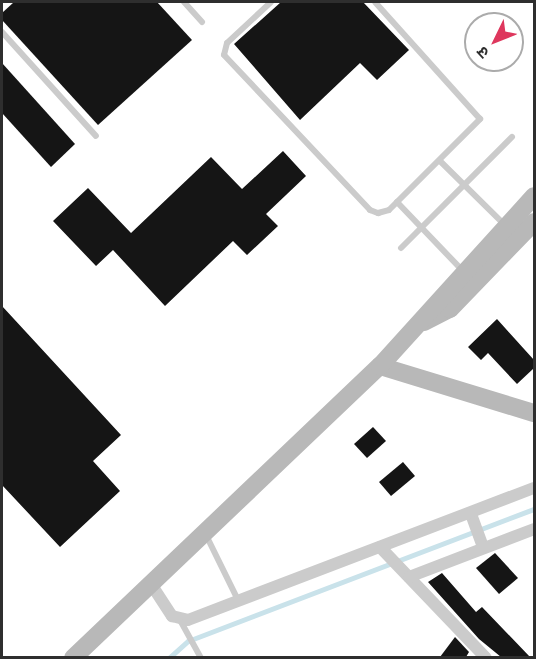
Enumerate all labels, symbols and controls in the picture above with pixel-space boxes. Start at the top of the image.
north arrow [464,12,524,72]
text: उ [471,42,494,64]

